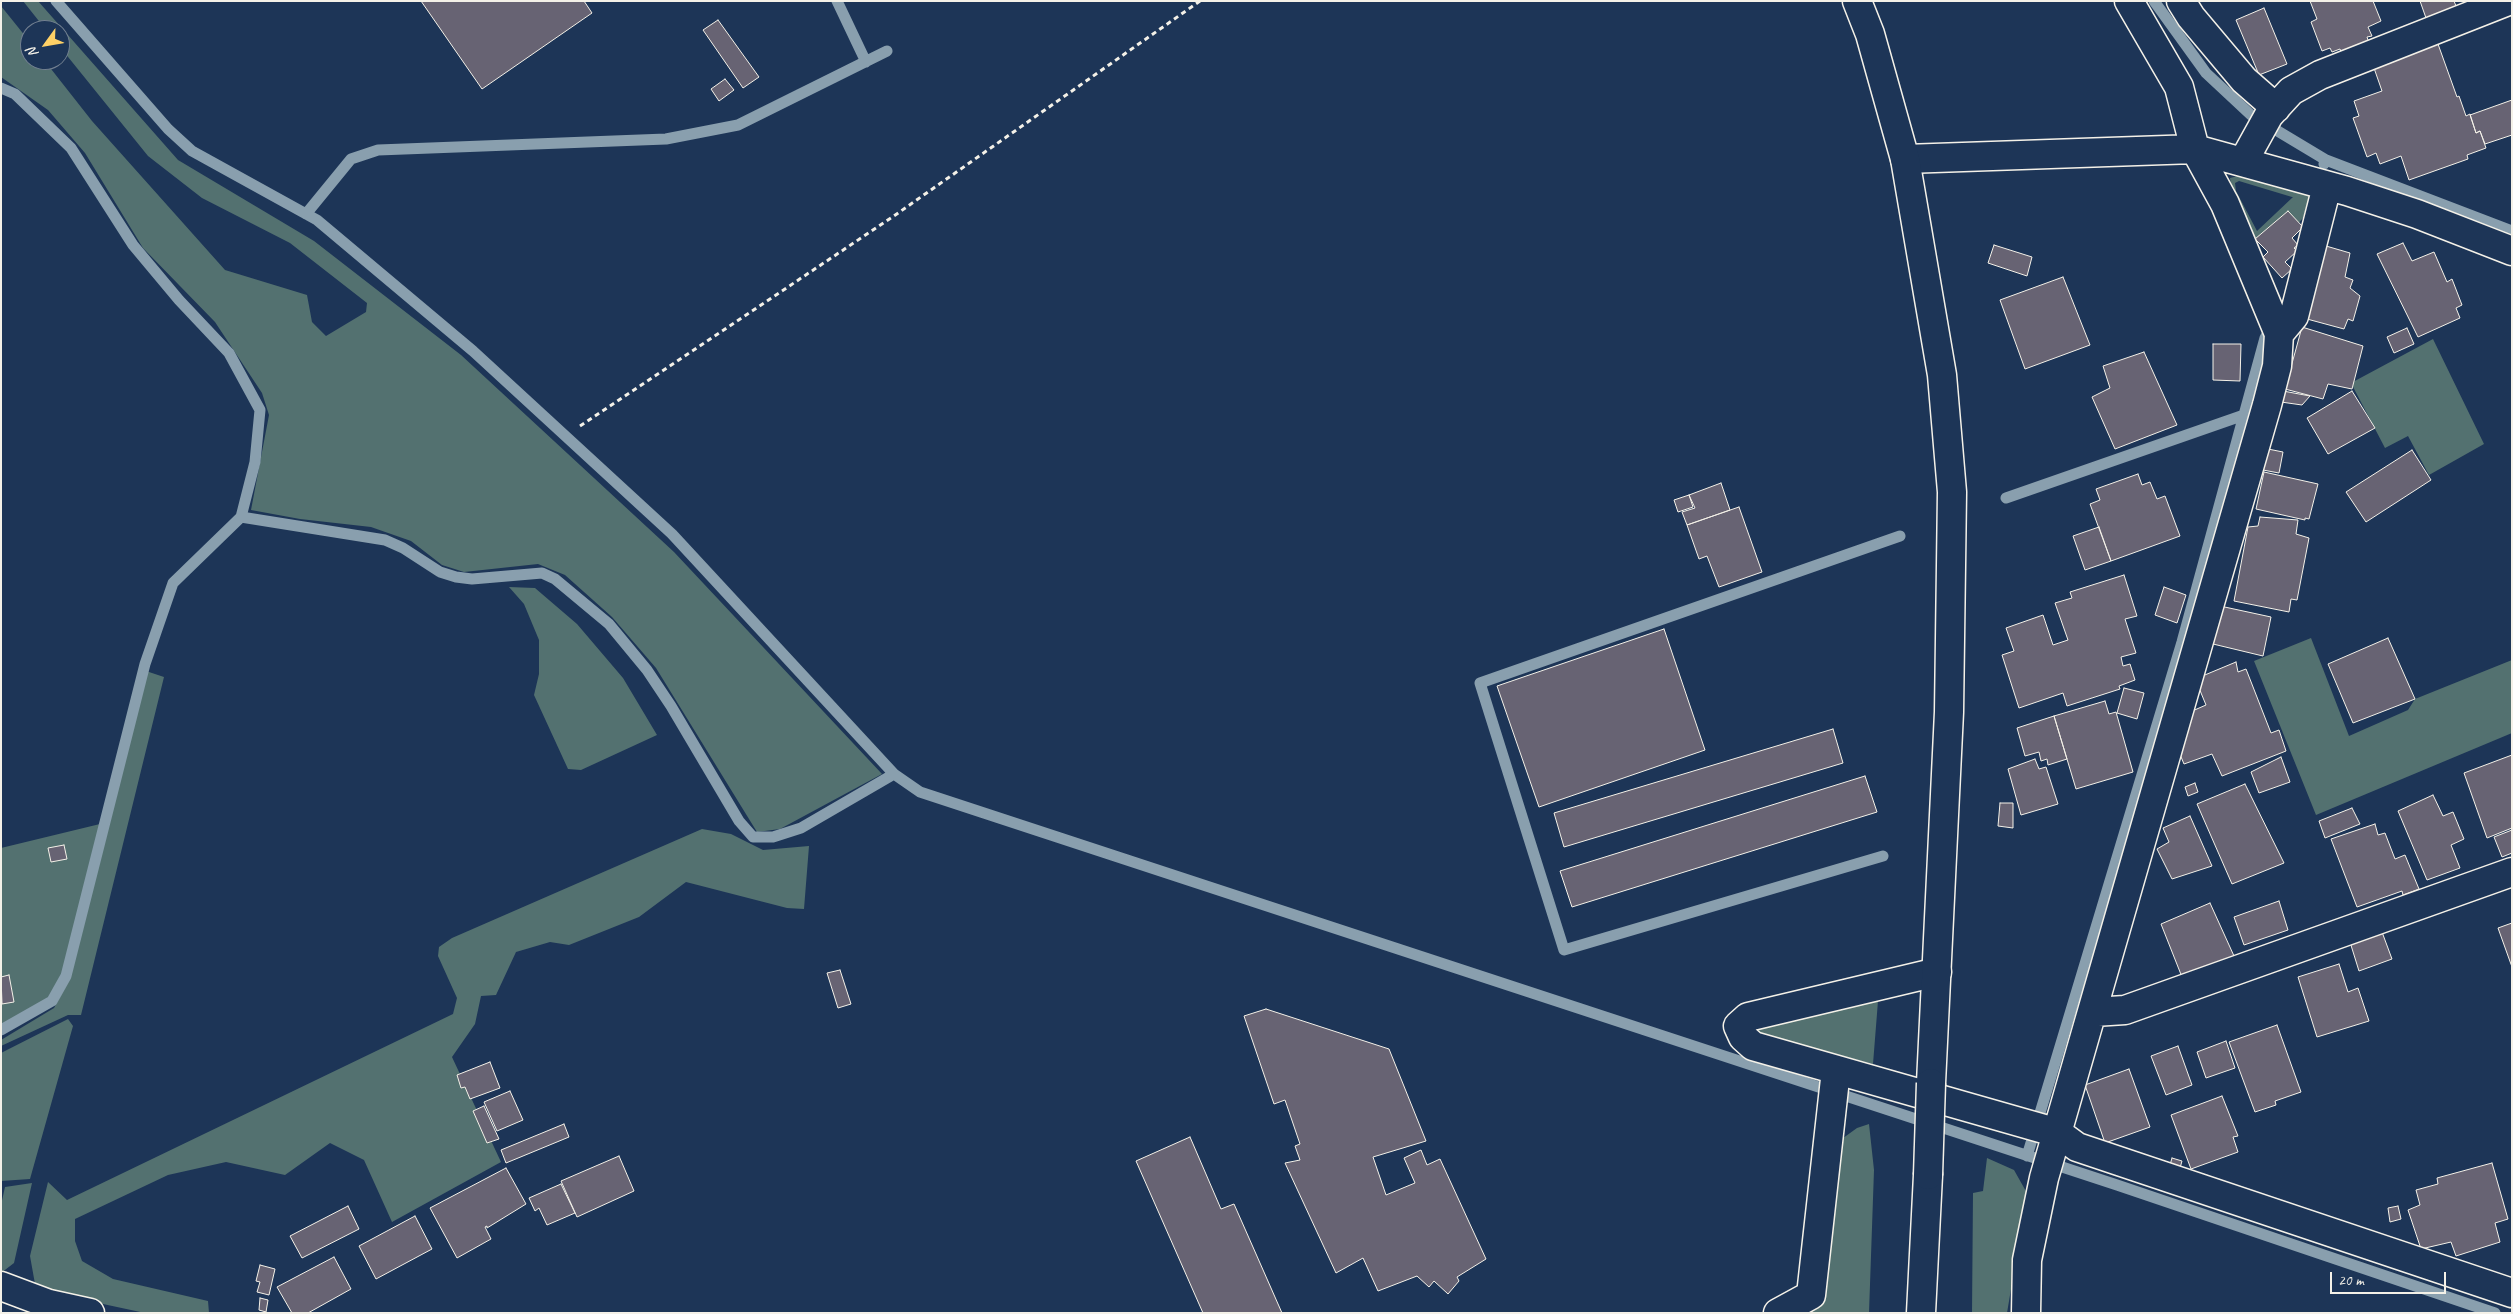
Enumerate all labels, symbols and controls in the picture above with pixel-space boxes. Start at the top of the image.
north arrow [20,20,70,70]
text: N [23,45,42,61]
scale bar [2333,1262,2449,1294]
text: 20 m [2338,1271,2364,1290]

